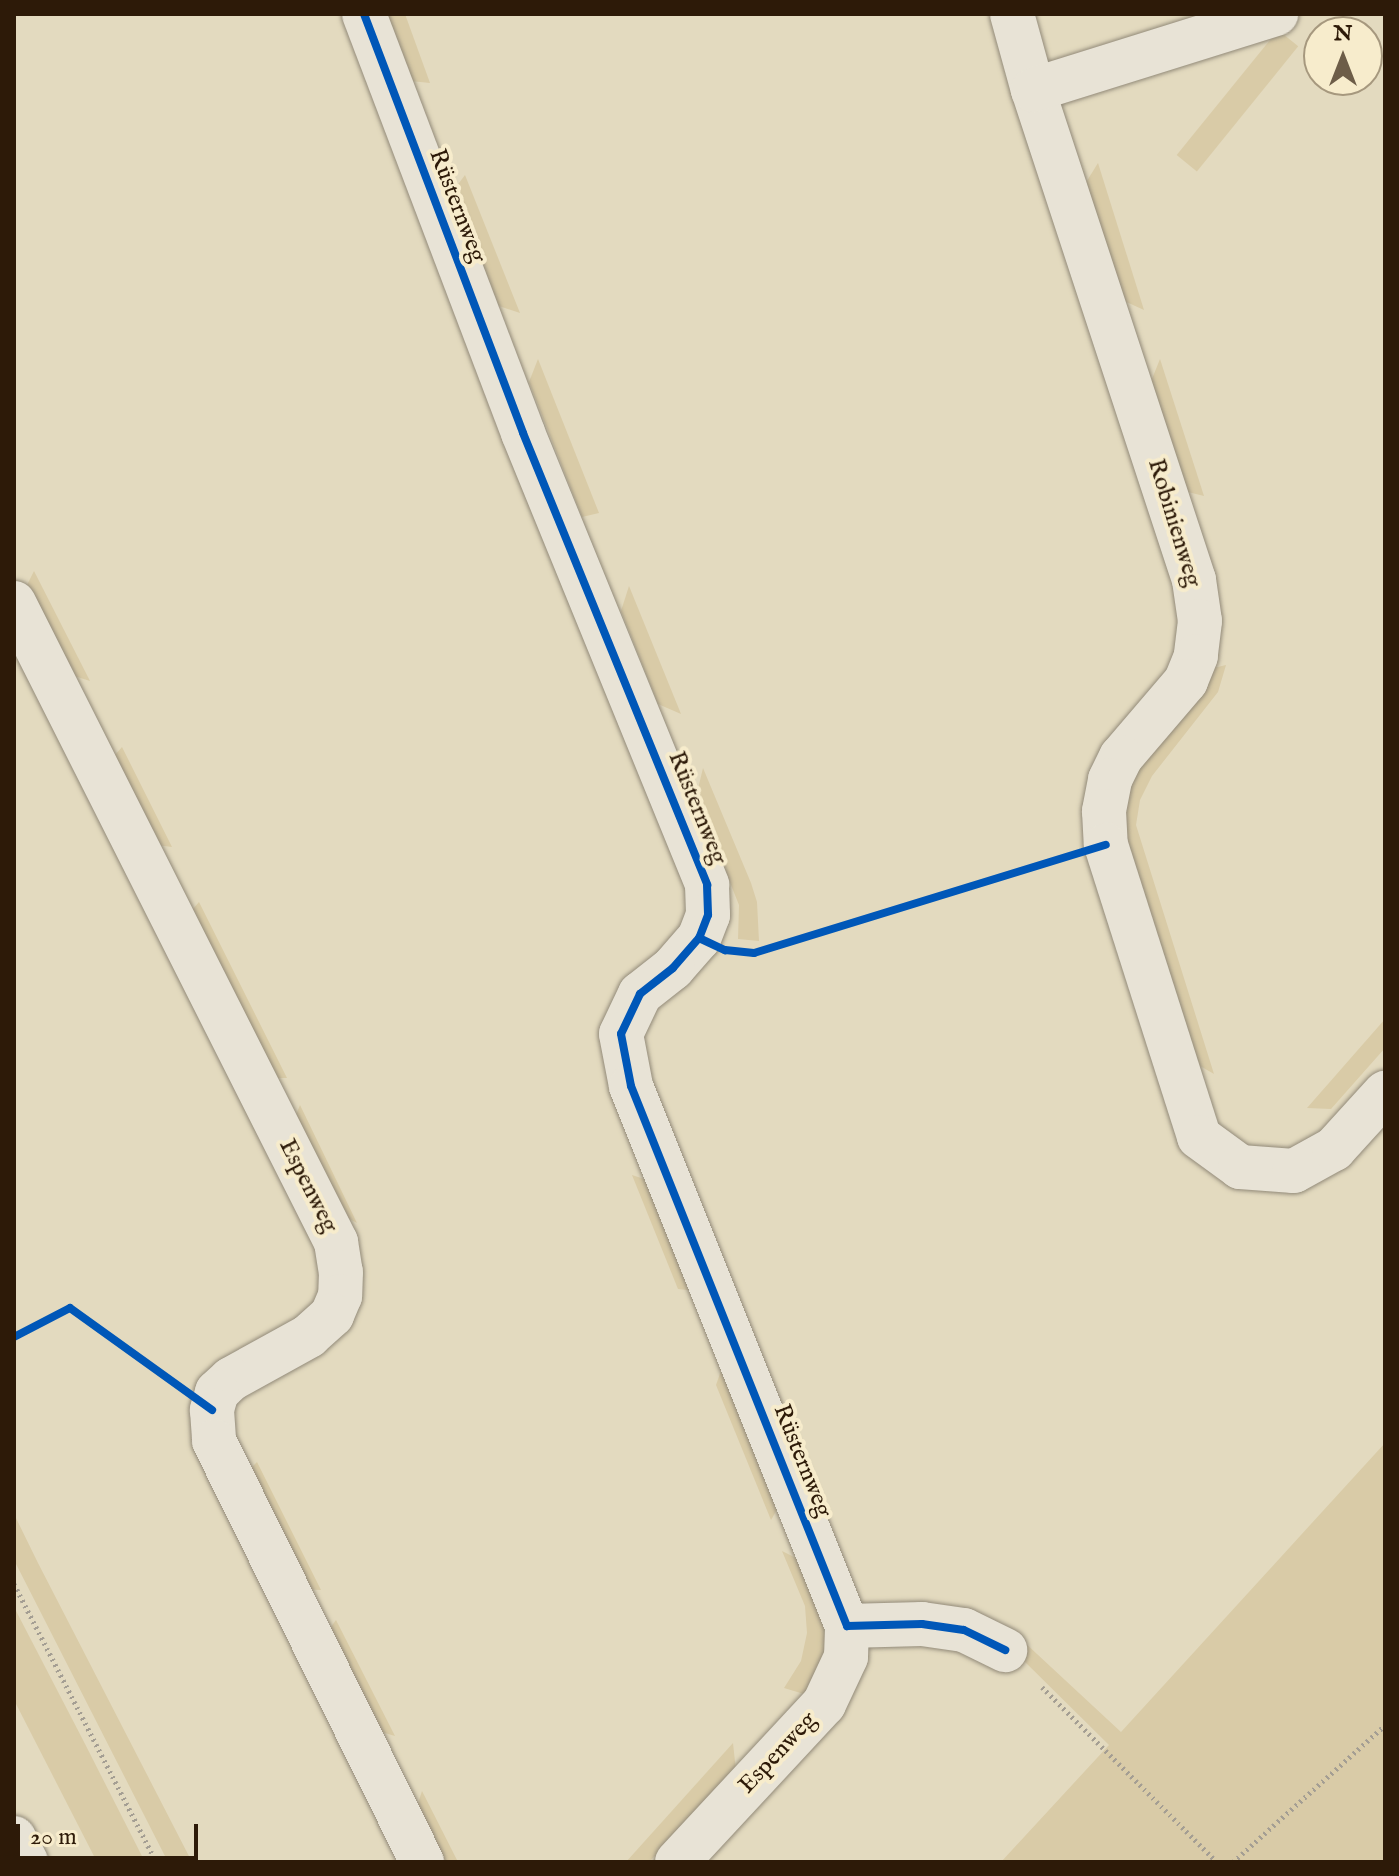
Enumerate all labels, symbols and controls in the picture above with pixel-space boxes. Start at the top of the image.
north arrow [1303,16,1383,96]
text: N [1333,20,1353,48]
street label: Rüsternweg [422,145,492,267]
street label: Robinienweg [1141,455,1207,591]
street label: Rüsternweg [661,747,733,869]
street label: Espenweg [272,1134,344,1238]
street label: Rüsternweg [766,1400,838,1522]
street label: Espenweg [733,1706,823,1800]
scale bar [20,1808,202,1858]
text: 20 m [30,1822,77,1853]

